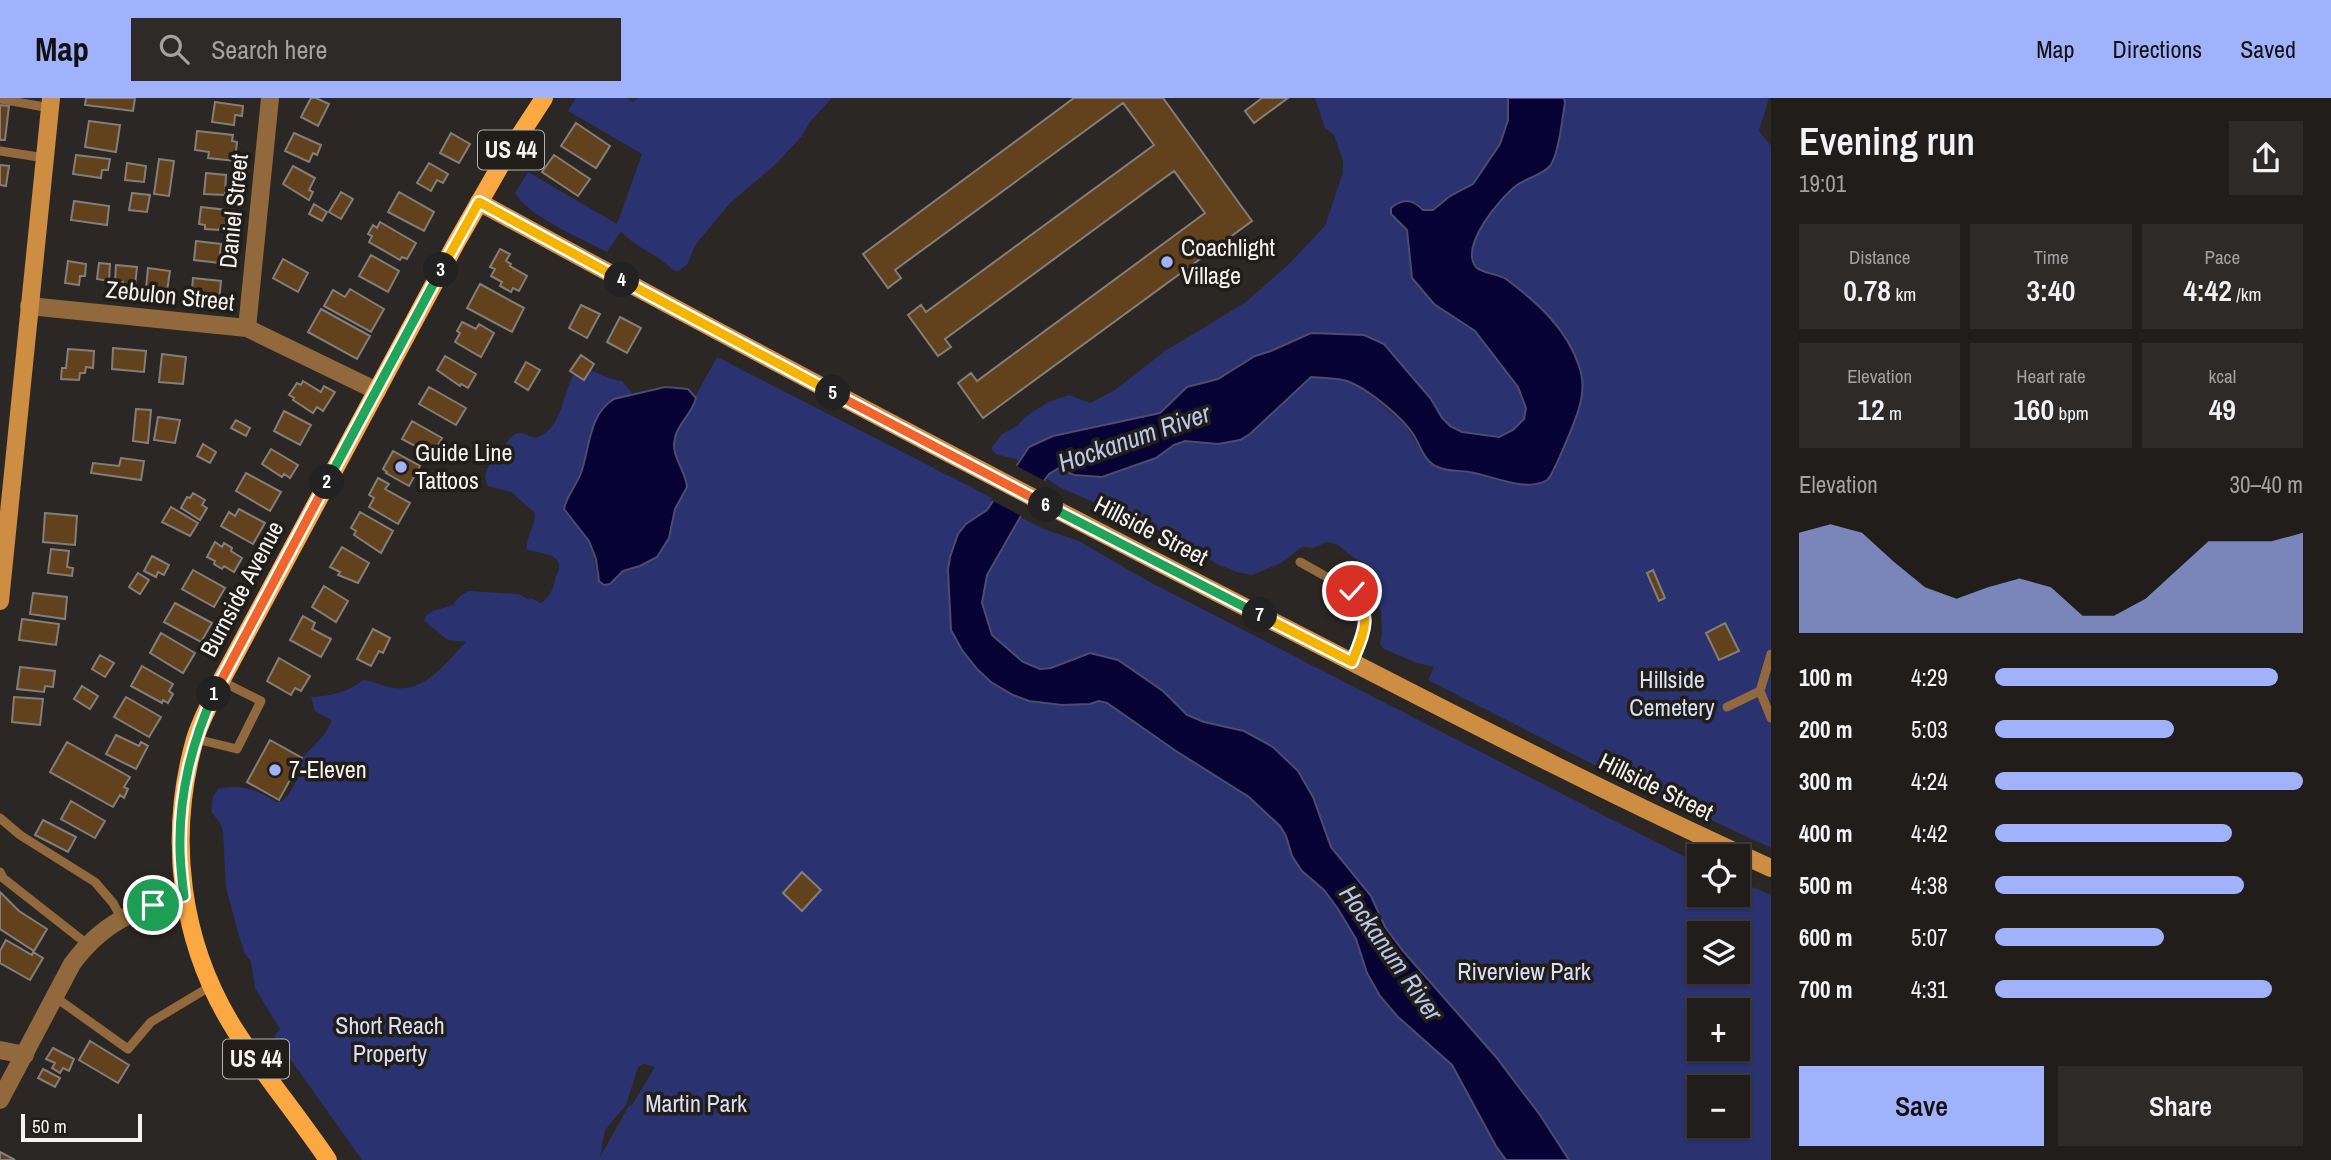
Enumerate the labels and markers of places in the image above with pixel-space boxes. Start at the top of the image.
place label: Coachlight Village [1181,231,1276,291]
pin: 3 [424,252,458,288]
marker: Coachlight Village [1159,254,1175,270]
pin: 4 [604,262,640,298]
pin: 5 [816,376,850,410]
place label: Guide Line Tattoos [415,436,512,496]
marker: Guide Line Tattoos [393,459,409,475]
pin: 2 [310,464,344,500]
pin: 6 [1028,488,1064,522]
pin [1322,561,1382,621]
pin: 7 [1242,598,1278,632]
pin: 1 [196,676,232,712]
place label: 7-Eleven [289,753,367,785]
marker: 7-Eleven [267,762,283,778]
pin [123,875,183,935]

